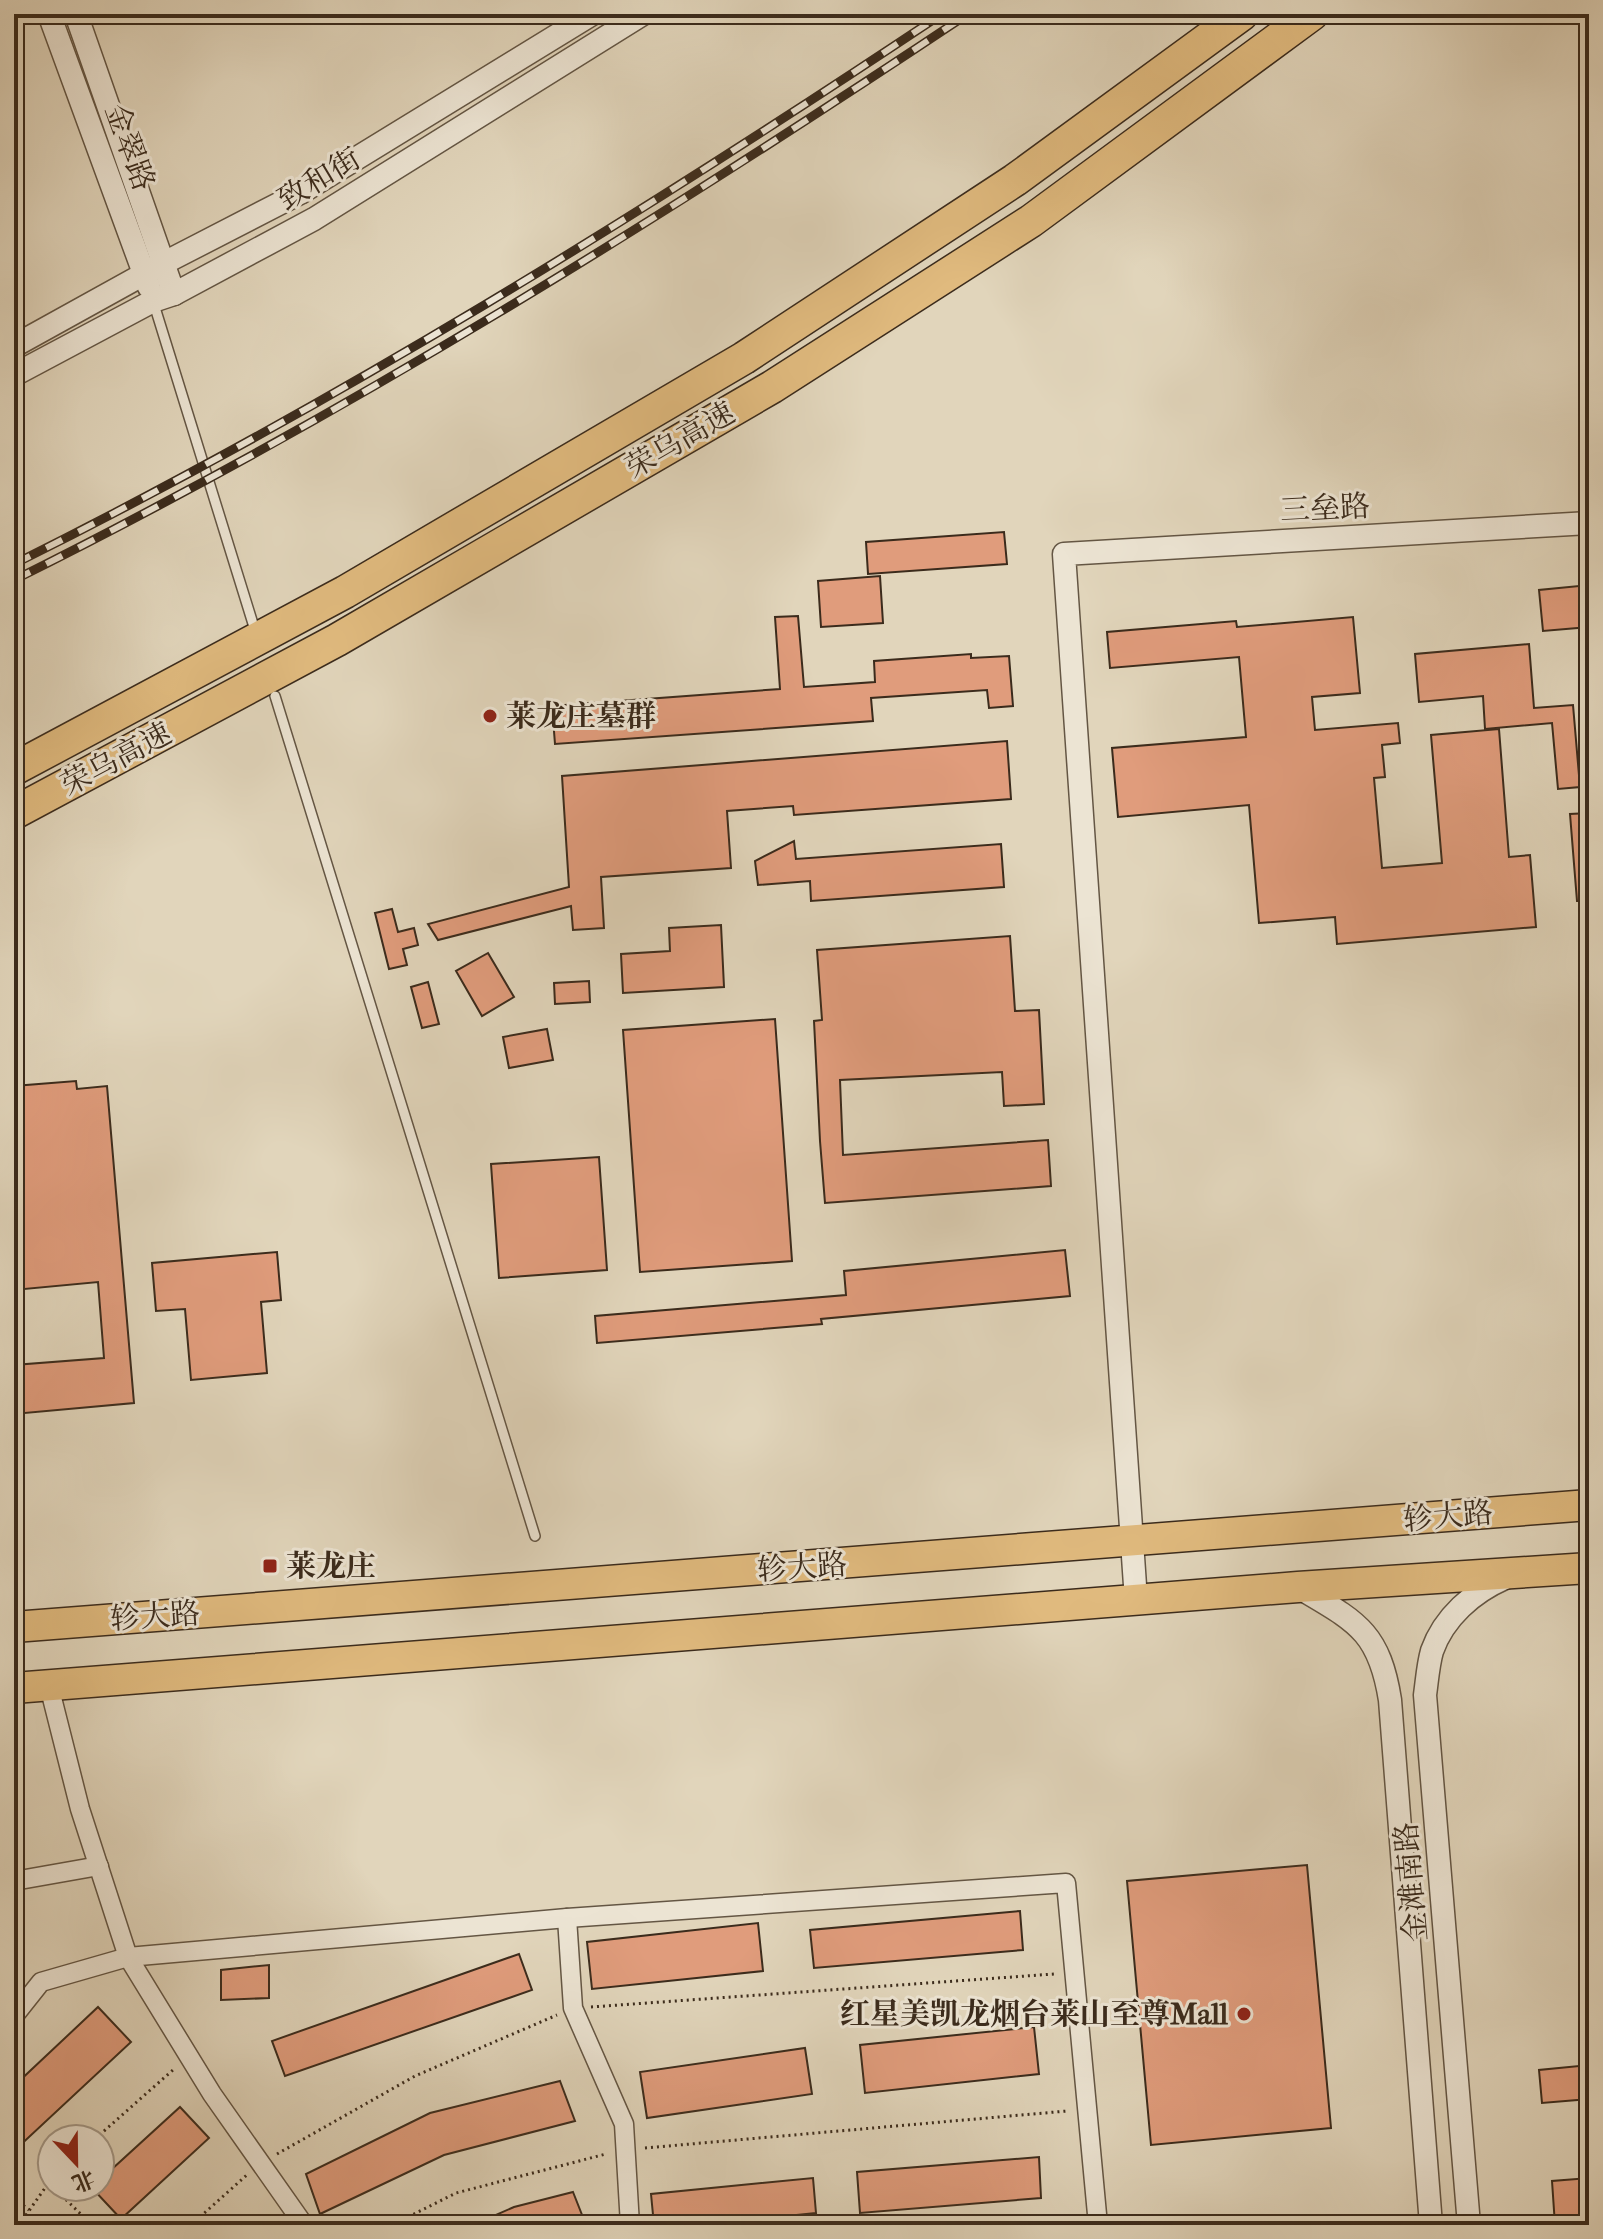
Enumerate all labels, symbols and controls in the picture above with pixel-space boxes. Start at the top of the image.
street label: 金翠路 [98,99,161,195]
street label: 致和街 [272,141,367,218]
street label: 荣乌高速 [620,395,741,486]
street label: 三垒路 [1279,489,1371,528]
place label: 莱龙庄墓群 [506,699,656,734]
marker: 莱龙庄墓群 [481,707,499,725]
street label: 荣乌高速 [55,716,177,803]
street label: 轸大路 [1402,1495,1494,1538]
street label: 轸大路 [756,1547,848,1588]
place label: 莱龙庄 [286,1549,376,1584]
marker: 莱龙庄 [261,1557,279,1575]
street label: 轸大路 [109,1596,201,1637]
street label: 金滩南路 [1389,1821,1434,1943]
place label: 红星美凯龙烟台莱山至尊Mall [840,1997,1229,2032]
marker: 红星美凯龙烟台莱山至尊Mall [1235,2005,1253,2023]
north arrow [36,2123,116,2203]
text: 北 [68,2164,98,2197]

